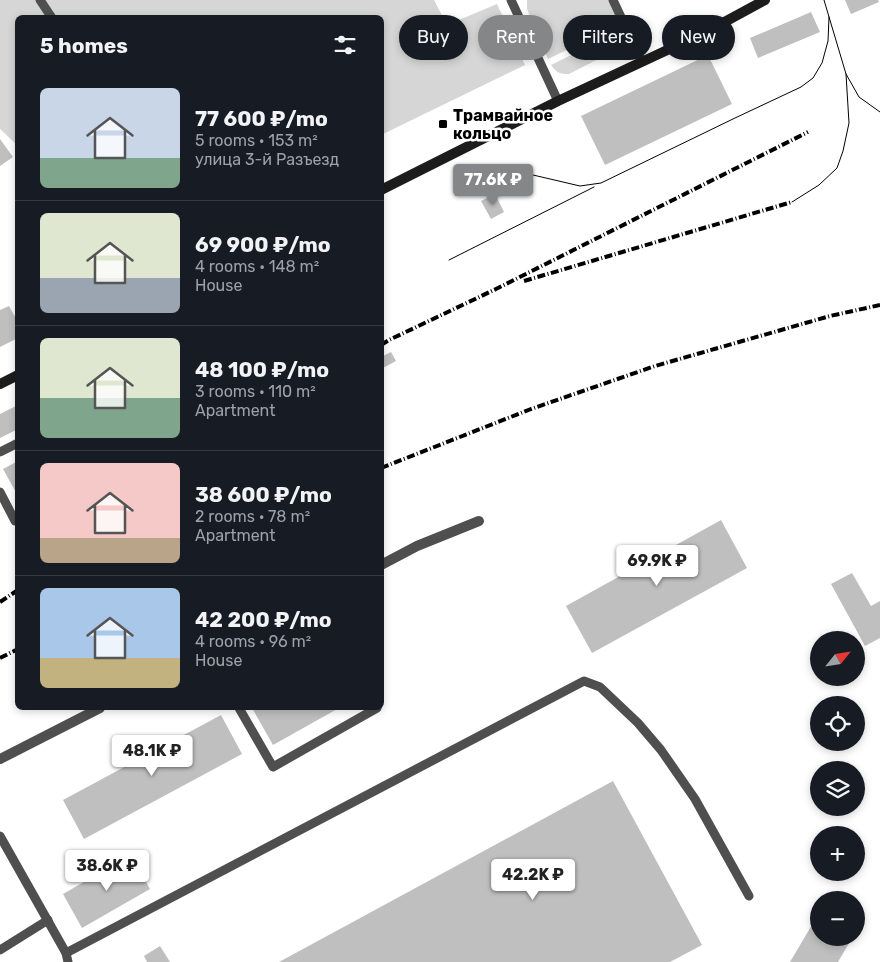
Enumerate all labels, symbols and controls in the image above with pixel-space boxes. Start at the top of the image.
chip: Buy [399,15,468,60]
chip: Rent [478,15,553,60]
chip: Filters [563,15,652,60]
chip: New [662,15,735,60]
icon: filters [331,31,359,59]
text: 5 homes [40,33,128,58]
text: 77 600 ₽/mo [195,106,328,131]
place label: Трамвайное кольцо [453,106,553,143]
icon: home [80,108,140,168]
marker: Трамвайное кольцо [437,118,449,130]
text: 5 rooms · 153 m² [195,131,318,150]
text: улица 3-й Разъезд [195,150,339,169]
pin: 77.6K ₽ [447,164,539,206]
text: 77.6K ₽ [464,170,522,189]
text: 69 900 ₽/mo [195,232,331,257]
icon: home [80,233,140,293]
text: 4 rooms · 148 m² [195,257,319,276]
text: House [195,276,242,295]
text: 48 100 ₽/mo [195,357,329,382]
icon: home [80,358,140,418]
text: 3 rooms · 110 m² [195,382,316,401]
text: Apartment [195,401,275,420]
text: 38 600 ₽/mo [195,482,332,507]
icon: home [80,483,140,543]
text: 2 rooms · 78 m² [195,507,310,526]
text: Apartment [195,526,275,545]
pin: 69.9K ₽ [611,544,703,587]
text: 69.9K ₽ [627,551,687,570]
text: 42 200 ₽/mo [195,607,332,632]
icon: home [80,608,140,668]
north arrow [810,631,865,686]
map controls [810,631,865,946]
text: 4 rooms · 96 m² [195,632,311,651]
text: House [195,651,242,670]
button: locate [810,696,865,751]
pin: 48.1K ₽ [106,734,198,777]
text: 48.1K ₽ [123,741,181,760]
button: layers [810,761,865,816]
button: + [810,826,865,881]
pin: 38.6K ₽ [61,850,153,892]
text: 38.6K ₽ [76,856,138,875]
pin: 42.2K ₽ [487,858,579,901]
text: 42.2K ₽ [502,865,564,884]
button: − [810,891,865,946]

